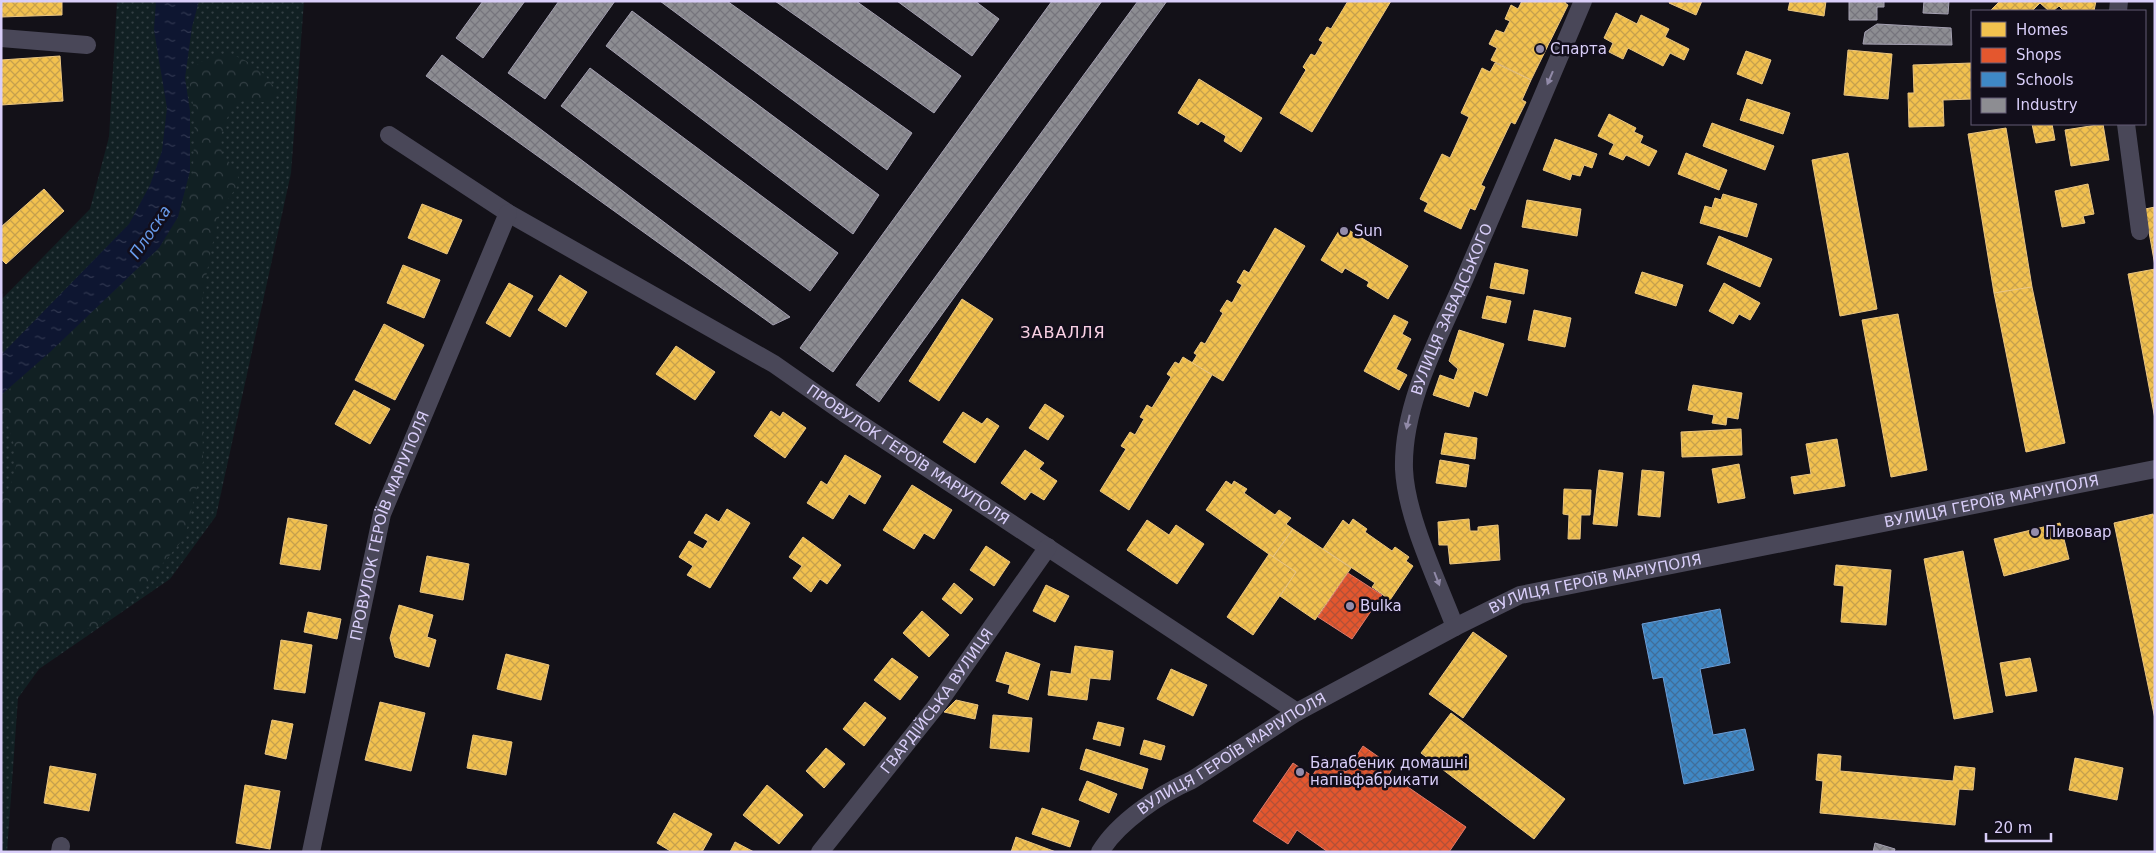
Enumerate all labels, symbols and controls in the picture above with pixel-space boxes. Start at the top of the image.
legend [1971,10,2146,125]
text: Homes [2016,21,2068,39]
place label: Спарта [1550,40,1607,58]
marker: Спарта [1534,43,1546,55]
text: Shops [2016,46,2062,64]
one-way arrow [1546,71,1554,85]
text: Schools [2016,71,2074,89]
text: Industry [2016,96,2078,114]
water label: Плоска [125,202,175,262]
street label: ВУЛИЦЯ ЗАВАДСЬКОГО [1407,221,1496,397]
place label: Sun [1354,222,1383,240]
marker: Sun [1338,225,1350,237]
district label: ЗАВАЛЛЯ [1020,323,1106,342]
street label: ПРОВУЛОК ГЕРОЇВ МАРІУПОЛЯ [803,381,1013,529]
street label: ПРОВУЛОК ГЕРОЇВ МАРІУПОЛЯ [347,409,433,642]
one-way arrow [1404,415,1412,430]
street label: ВУЛИЦЯ ГЕРОЇВ МАРІУПОЛЯ [1883,471,2100,532]
place label: Пивовар [2045,523,2112,541]
marker: Пивовар [2029,526,2041,538]
street label: ВУЛИЦЯ ГЕРОЇВ МАРІУПОЛЯ [1486,550,1703,618]
one-way arrow [1433,572,1441,587]
place label: Bulka [1360,597,1402,615]
marker: Bulka [1344,600,1356,612]
street label: ГВАРДІЙСЬКА ВУЛИЦЯ [877,625,997,777]
street label: ВУЛИЦЯ ГЕРОЇВ МАРІУПОЛЯ [1134,689,1329,818]
place label: Балабеник домашні напівфабрикати [1310,754,1468,789]
marker: Балабеник домашні напівфабрикати [1294,766,1306,778]
scale bar [1986,810,2051,842]
text: 20 m [1994,819,2032,837]

